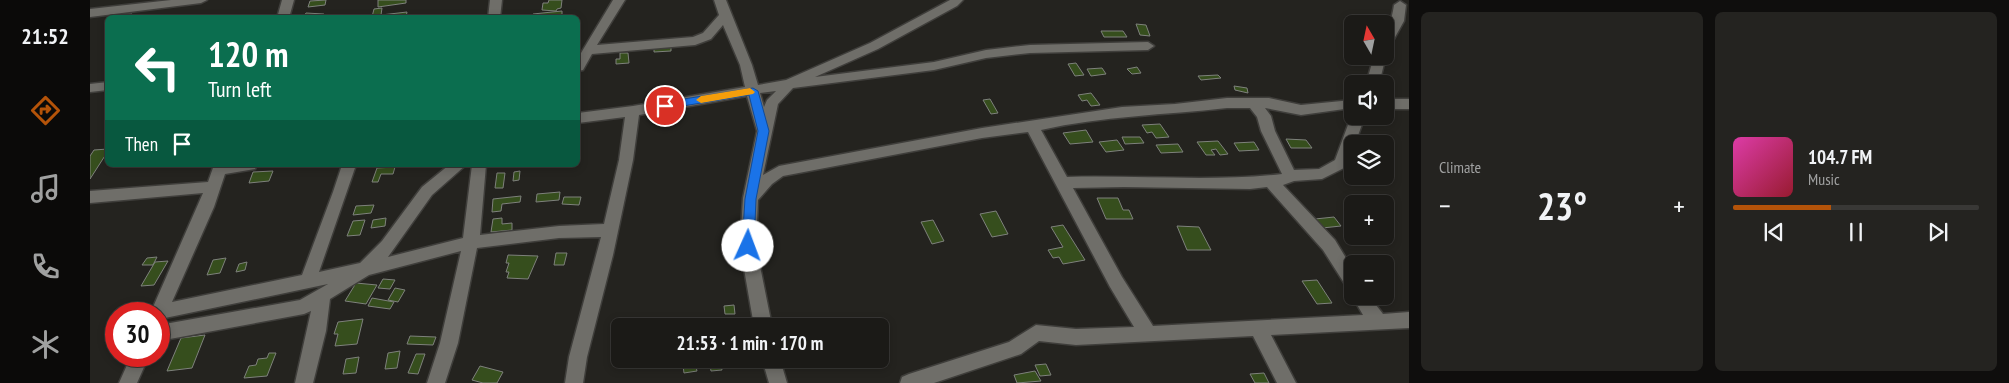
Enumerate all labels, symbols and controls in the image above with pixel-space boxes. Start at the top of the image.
north arrow [1344,15,1394,65]
map controls [1344,15,1394,305]
text: 21:52 [21,22,69,50]
text: 120 m [208,31,289,77]
icon: left [125,35,190,100]
text: Turn left [208,75,272,103]
button: sound [1344,75,1394,125]
pin [644,85,686,127]
icon: arrive [651,92,679,120]
icon: directions [28,93,63,128]
icon: arrive [168,130,196,158]
text: Then [125,132,158,156]
button: layers [1344,135,1394,185]
text: 104.7 FM [1808,145,1872,169]
text: Climate [1439,157,1481,177]
text: Music [1808,169,1840,189]
icon: music [28,171,63,206]
text: 23° [1537,181,1587,230]
text: − [1439,187,1451,224]
text: + [1673,187,1685,224]
button: + [1344,195,1394,245]
icon: previous [1760,218,1788,246]
icon: pause [1842,218,1870,246]
icon: next [1924,218,1952,246]
position arrow [721,219,773,271]
icon: phone [28,249,63,284]
button: − [1344,255,1394,305]
speed limit sign: 30 [105,302,170,367]
icon: climate [28,327,63,362]
text: 21:53 · 1 min · 170 m [677,331,823,355]

